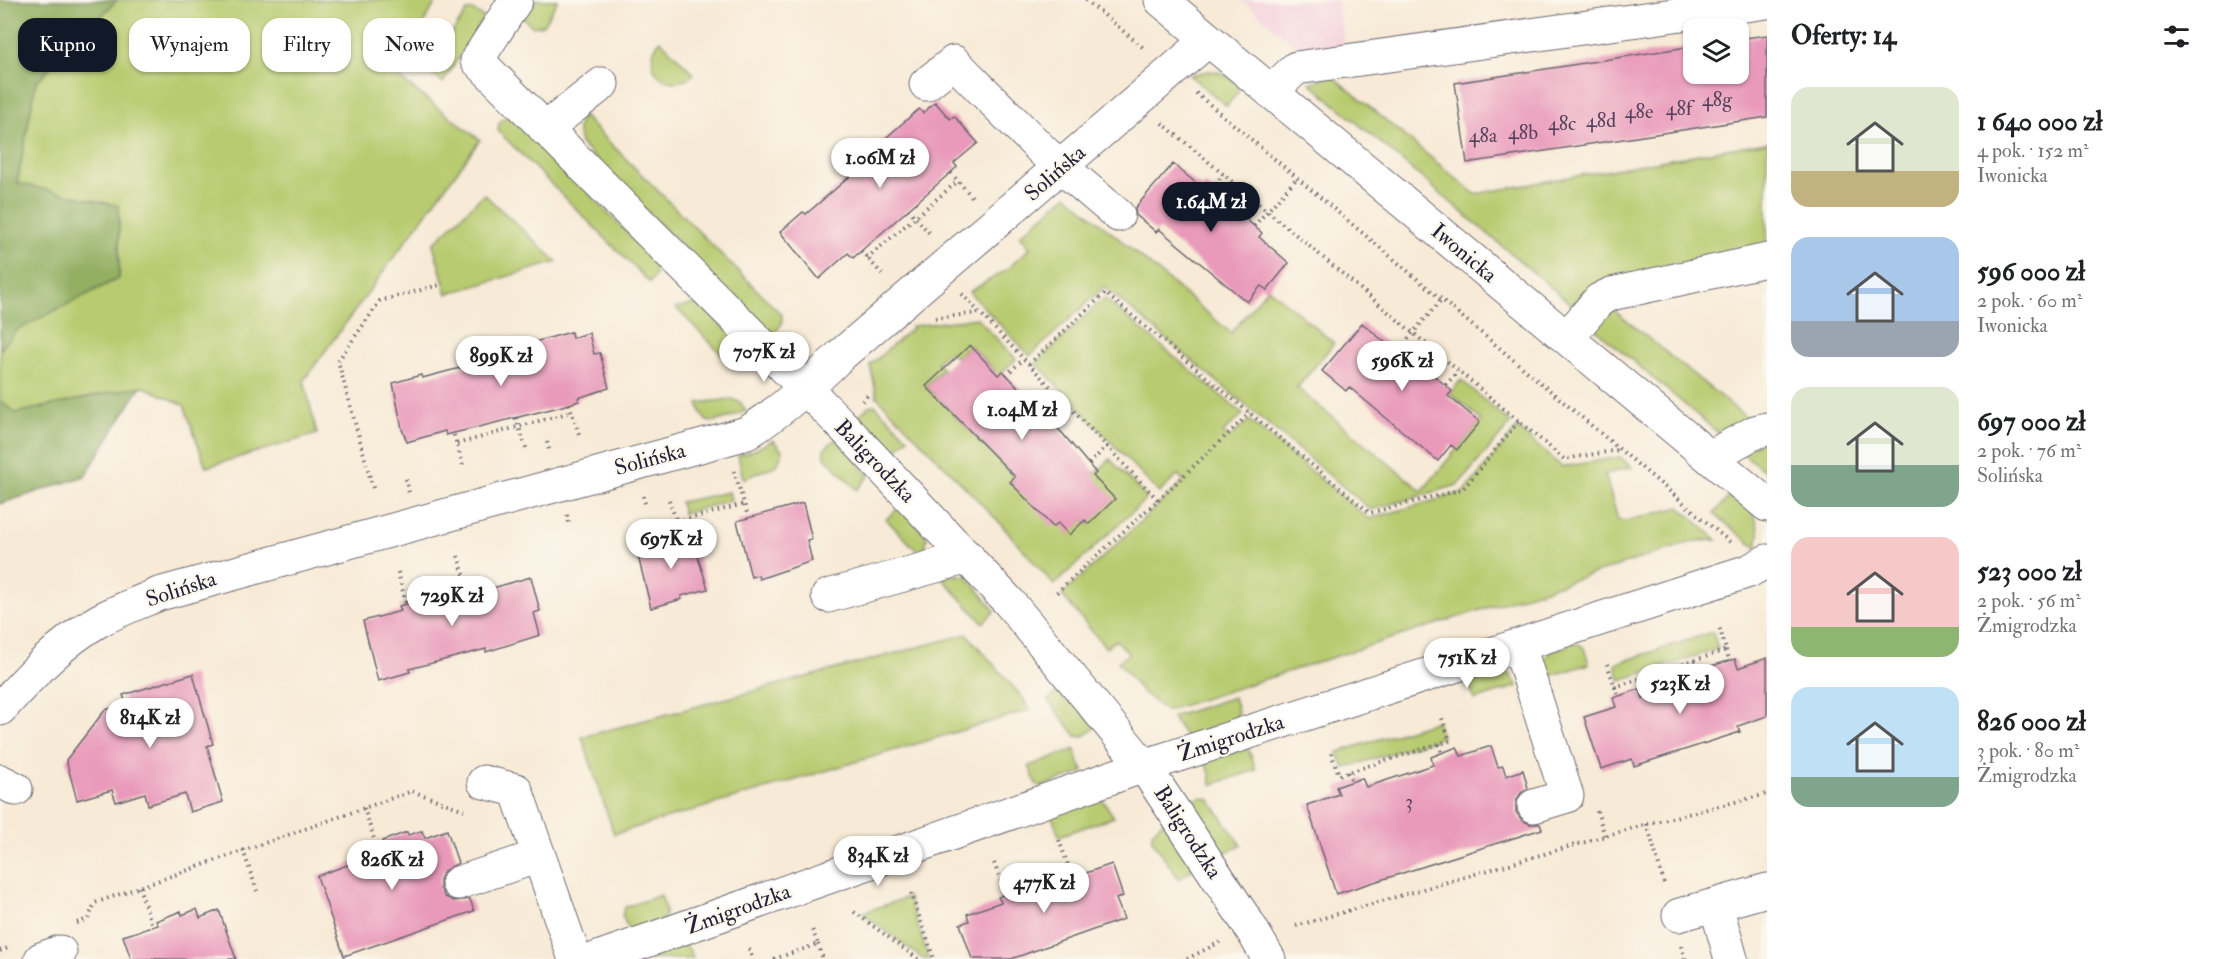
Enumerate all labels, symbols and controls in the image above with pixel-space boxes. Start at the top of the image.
chip: Kupno [18,18,117,72]
chip: Wynajem [129,18,250,72]
chip: Filtry [262,18,351,72]
chip: Nowe [363,18,455,72]
map controls [1683,18,1749,84]
button: layers [1683,18,1749,84]
text: Oferty: 14 [1791,20,1896,52]
icon: filters [2160,20,2193,53]
house number: 48g [1702,87,1733,112]
house number: 48f [1666,96,1696,121]
house number: 48e [1625,99,1653,124]
text: 1 640 000 zł [1977,106,2102,138]
house number: 48d [1586,108,1616,133]
house number: 48c [1548,111,1576,136]
icon: home [1839,111,1911,183]
house number: 48b [1508,120,1538,145]
house number: 48a [1469,123,1498,148]
pin: 1.06M zł [818,138,942,189]
street label: Solińska [1018,138,1092,207]
text: 4 pok. · 152 m² [1977,138,2089,163]
text: 1.06M zł [845,145,915,170]
text: Iwonicka [1977,163,2048,188]
pin: 1.64M zł [1149,182,1273,233]
text: 1.64M zł [1176,189,1246,214]
street label: Iwonicka [1425,217,1504,289]
text: 596 000 zł [1977,256,2085,288]
icon: home [1839,261,1911,333]
text: 2 pok. · 60 m² [1977,288,2083,313]
text: Iwonicka [1977,313,2048,338]
pin: 707K zł [709,332,819,383]
pin: 899K zł [446,336,556,387]
text: 707K zł [733,339,795,364]
pin: 596K zł [1347,341,1457,392]
text: 899K zł [470,343,532,368]
text: 596K zł [1371,348,1433,373]
pin: 1.04M zł [960,390,1084,441]
text: 1.04M zł [987,397,1057,422]
text: 697 000 zł [1977,406,2086,438]
icon: home [1839,411,1911,483]
street label: Baligrodzka [828,413,922,509]
street label: Solińska [611,436,690,482]
text: 2 pok. · 76 m² [1977,438,2081,463]
text: Solińska [1977,463,2043,488]
pin: 697K zł [616,519,726,570]
text: 697K zł [640,526,702,551]
text: 523 000 zł [1977,556,2082,588]
icon: home [1839,561,1911,633]
street label: Solińska [142,564,221,614]
pin: 729K zł [397,576,507,627]
text: 729K zł [421,583,483,608]
text: 2 pok. · 56 m² [1977,588,2081,613]
text: Żmigrodzka [1977,613,2077,638]
pin: 751K zł [1412,638,1522,689]
text: 751K zł [1438,645,1496,670]
pin: 523K zł [1625,664,1735,715]
text: 523K zł [1650,671,1710,696]
pin: 814K zł [95,698,205,749]
text: 814K zł [120,705,180,730]
street label: Żmigrodzka [1174,706,1288,768]
text: 826 000 zł [1977,706,2086,738]
icon: home [1839,711,1911,783]
text: 3 pok. · 80 m² [1977,738,2079,763]
text: Żmigrodzka [1977,763,2077,788]
street label: Baligrodzka [1148,780,1229,885]
house number: 3 [1405,789,1413,814]
pin: 834K zł [823,836,933,887]
pin: 826K zł [337,840,447,891]
text: 834K zł [848,843,908,868]
text: 826K zł [361,847,423,872]
pin: 477K zł [989,863,1099,914]
text: 477K zł [1013,870,1075,895]
street label: Żmigrodzka [681,876,795,941]

